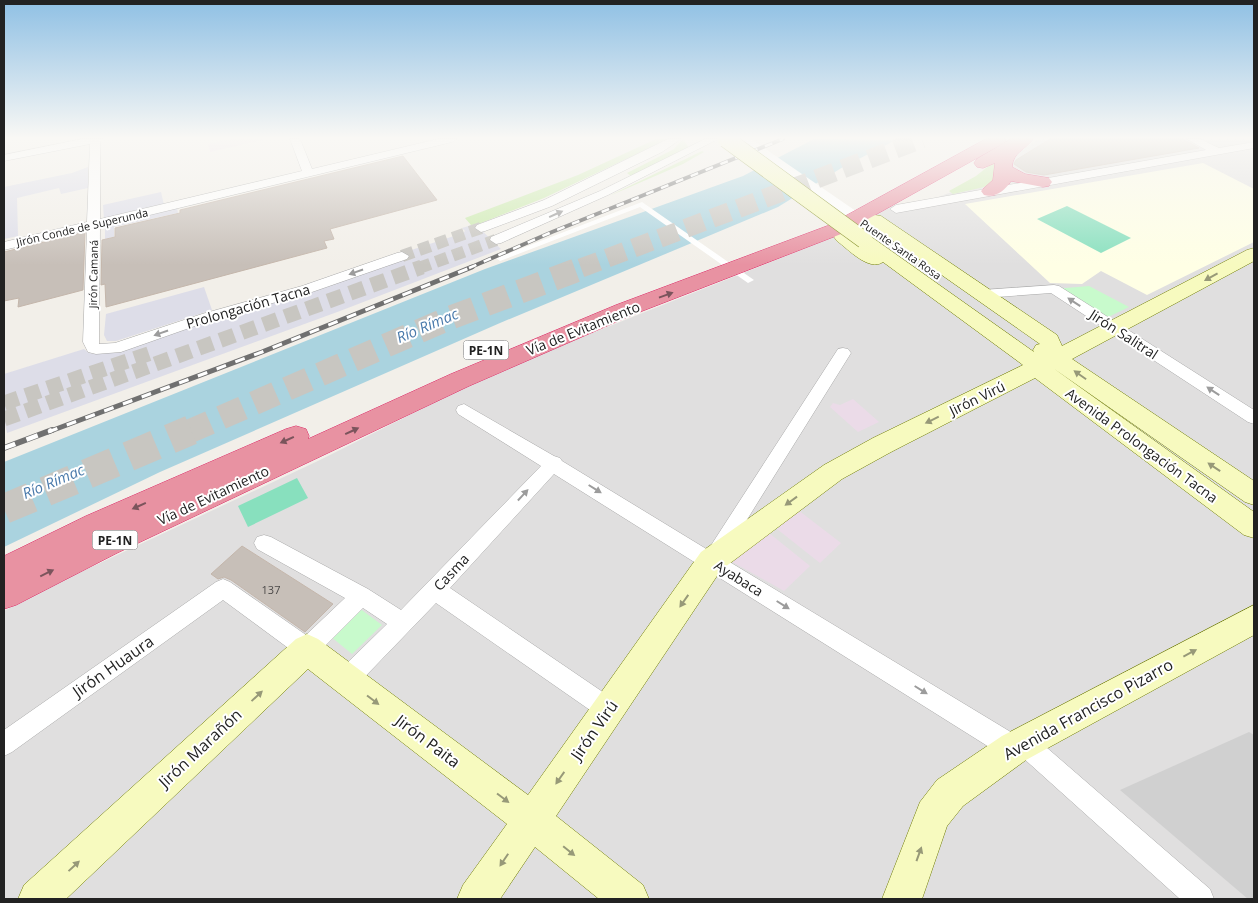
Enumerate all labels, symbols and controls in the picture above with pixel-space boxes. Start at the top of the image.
street label: Jirón Conde de Superunda [14,205,149,250]
one-way arrow [549,209,564,218]
street label: Puente Santa Rosa [857,215,945,283]
street label: Jirón Camaná [85,240,101,309]
one-way arrow [348,269,363,276]
one-way arrow [1204,273,1219,281]
street label: Prolongación Tacna [184,279,312,333]
one-way arrow [658,291,673,298]
street label: Vía de Evitamiento [523,297,643,359]
one-way arrow [1068,297,1081,307]
water label: Río Rímac [393,303,461,347]
street label: Jirón Salitral [1084,304,1162,363]
one-way arrow [153,330,168,337]
road number: PE-1N [464,340,508,360]
one-way arrow [1073,370,1087,380]
street label: Jirón Virú [944,376,1008,421]
street label: Avenida Prolongación Tacna [1062,383,1222,507]
one-way arrow [1207,387,1220,396]
one-way arrow [924,416,939,424]
one-way arrow [344,426,359,435]
one-way arrow [280,436,294,444]
water label: Río Rímac [19,459,87,503]
street label: Vía de Evitamiento [154,461,272,529]
one-way arrow [1207,462,1221,472]
one-way arrow [589,484,602,493]
one-way arrow [517,490,529,502]
one-way arrow [784,496,798,506]
one-way arrow [132,503,146,511]
road number: PE-1N [92,530,138,550]
street label: Casma [429,549,473,595]
street label: Ayabaca [711,556,767,600]
one-way arrow [40,569,55,577]
house number: 137 [262,582,280,597]
one-way arrow [679,594,689,608]
one-way arrow [776,600,789,609]
street label: Jirón Huaura [66,630,158,703]
one-way arrow [1183,649,1197,658]
street label: Avenida Francisco Pizarro [999,653,1177,765]
one-way arrow [914,686,927,695]
one-way arrow [250,690,262,702]
one-way arrow [367,694,380,705]
street label: Jirón Virú [564,696,623,766]
street label: Jirón Marañón [152,704,246,794]
street label: Jirón Paita [390,708,465,773]
one-way arrow [555,771,565,785]
one-way arrow [496,793,509,804]
one-way arrow [562,845,575,856]
one-way arrow [916,846,923,861]
one-way arrow [499,853,509,866]
one-way arrow [67,860,79,872]

